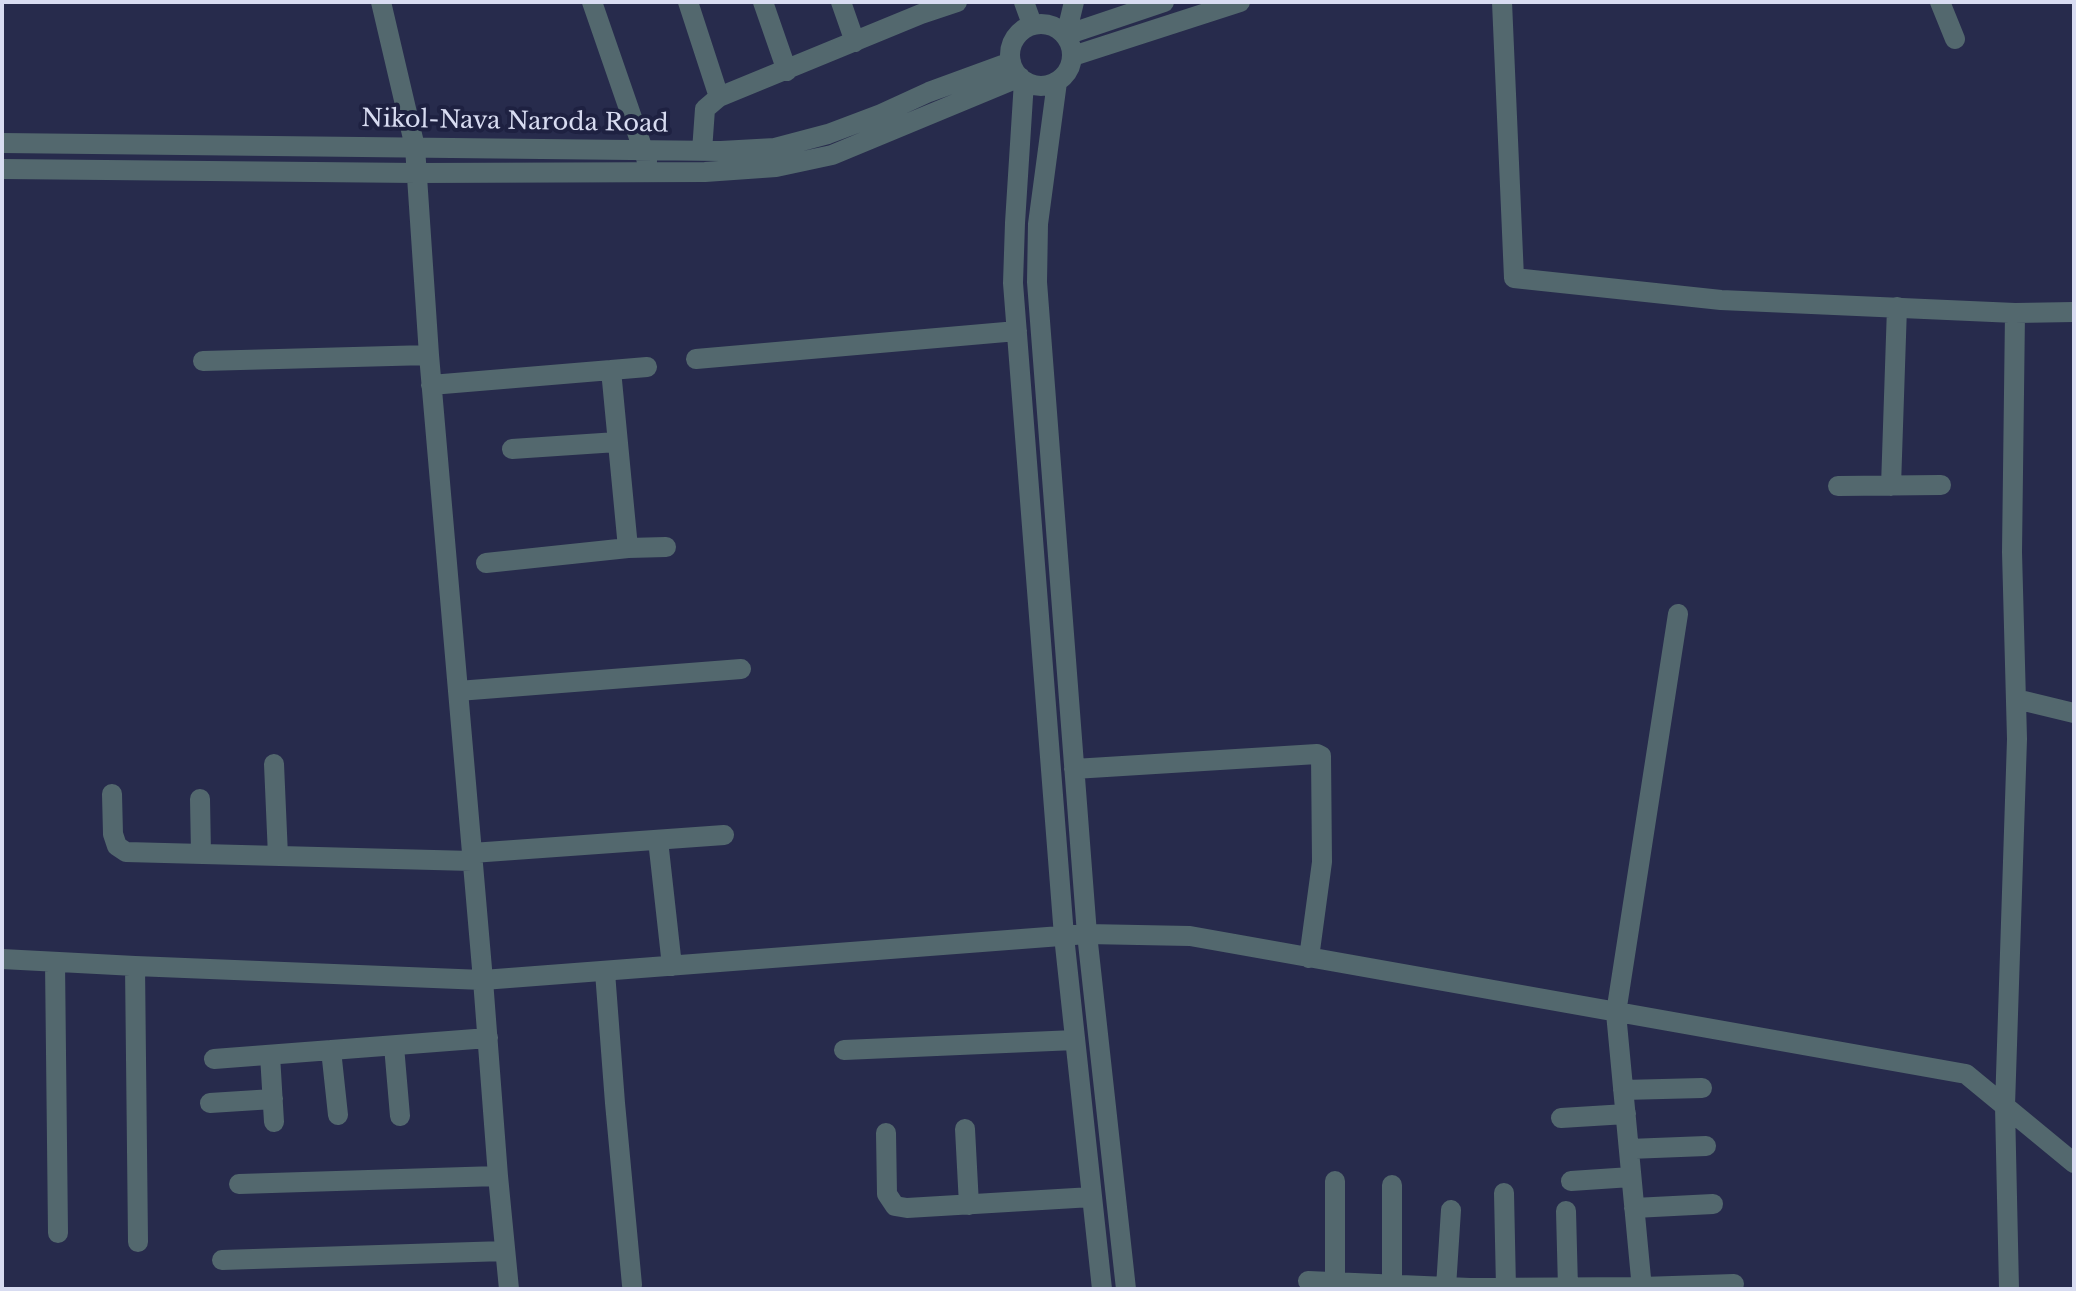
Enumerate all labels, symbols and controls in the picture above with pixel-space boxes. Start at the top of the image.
street label: Nikol-Nava Naroda Road [361,105,669,139]

